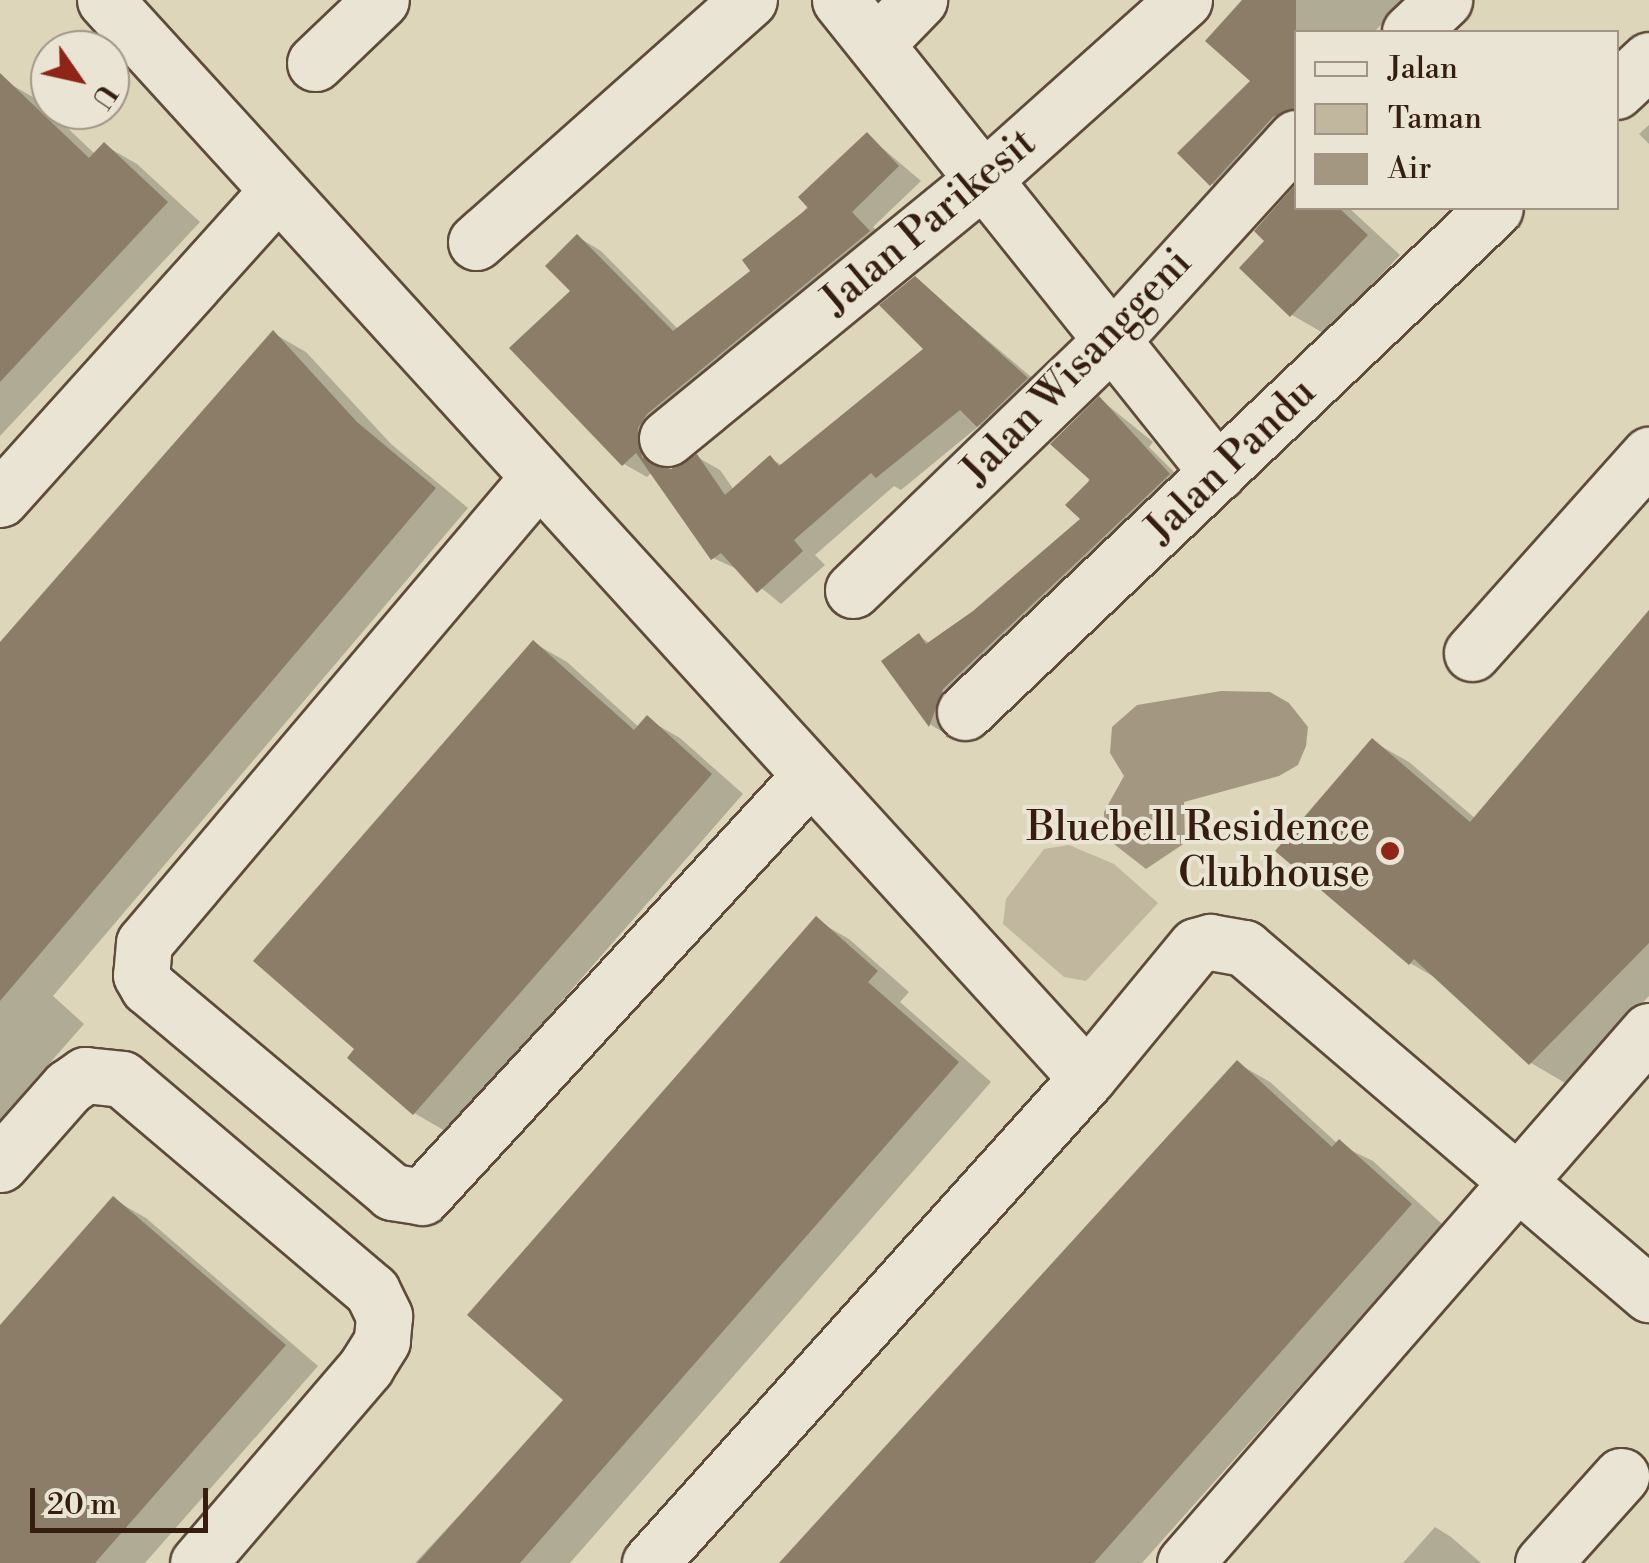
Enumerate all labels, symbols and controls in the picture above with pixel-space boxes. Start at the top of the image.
north arrow [30,30,130,130]
legend [1294,30,1619,210]
text: Jalan [1388,50,1458,88]
text: U [83,77,124,115]
text: Taman [1388,100,1482,138]
street label: Jalan Parikesit [813,119,1045,325]
text: Air [1388,150,1431,188]
street label: Jalan Wisanggeni [952,239,1202,495]
street label: Jalan Pandu [1137,369,1325,553]
place label: Bluebell Residence Clubhouse [1027,804,1370,898]
marker: Bluebell Residence Clubhouse [1379,840,1401,862]
scale bar [35,1468,212,1530]
text: 20 m [47,1486,116,1524]

